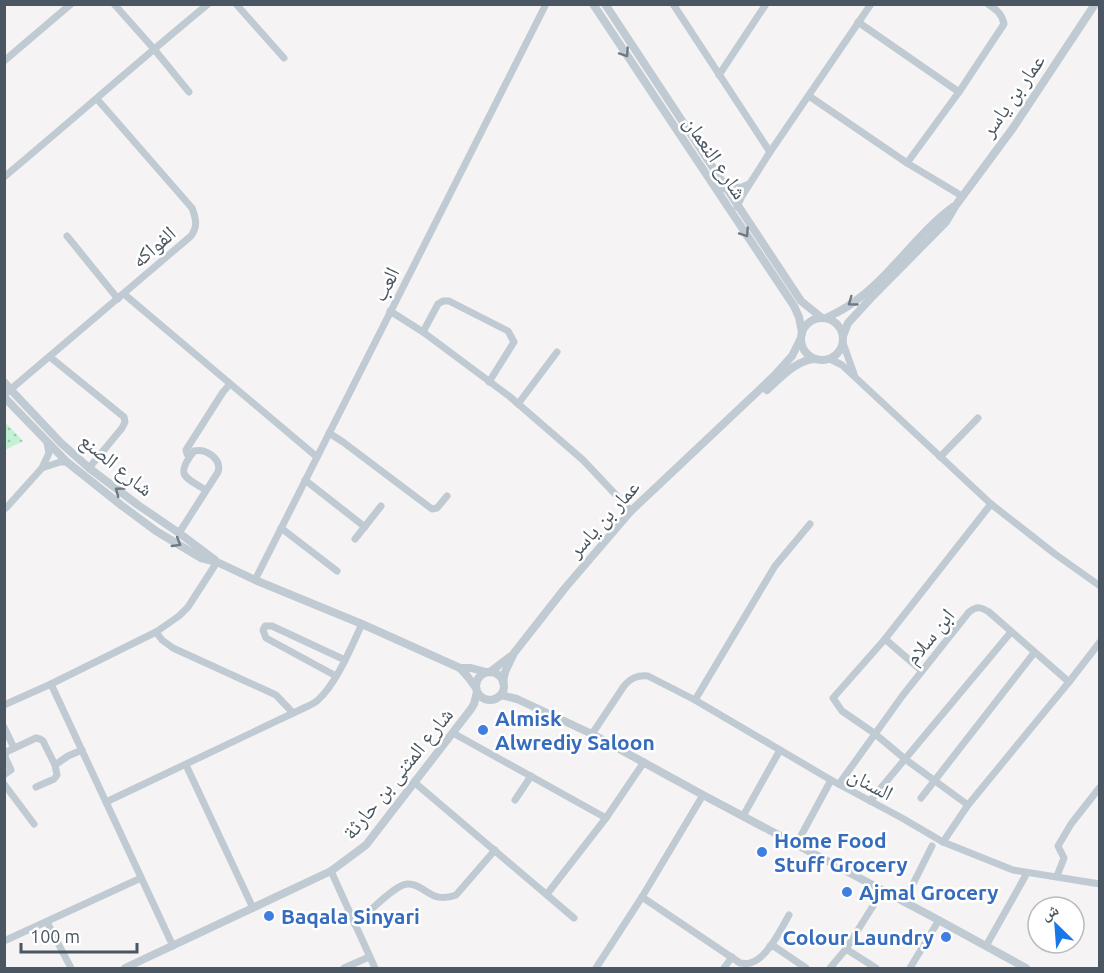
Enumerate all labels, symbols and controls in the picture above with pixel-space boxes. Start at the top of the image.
one-way arrow [618,46,629,57]
street label: عمار بن ياسر [974,49,1051,143]
street label: شارع النعمان [678,111,753,204]
street label: الفواكه [126,220,180,272]
one-way arrow [738,226,749,237]
street label: العب [366,263,404,305]
one-way arrow [848,295,859,306]
street label: شارع الصنع [75,427,158,502]
street label: عمار بن ياسر [562,474,646,563]
one-way arrow [114,487,125,498]
one-way arrow [171,536,181,547]
street label: ابن سلام [899,603,961,671]
street label: شارع المثنى بن حارثة [337,702,459,845]
place label: Almisk Alwrediy Saloon [495,706,655,754]
marker: Almisk Alwrediy Saloon [476,723,490,737]
street label: السنان [844,761,897,806]
place label: Home Food Stuff Grocery [774,828,908,876]
marker: Home Food Stuff Grocery [755,845,769,859]
place label: Ajmal Grocery [859,880,998,904]
marker: Ajmal Grocery [840,885,854,899]
north arrow [1026,895,1086,955]
text: ش [1038,900,1062,924]
place label: Baqala Sinyari [281,904,420,928]
marker: Baqala Sinyari [262,909,276,923]
scale bar [21,916,136,954]
place label: Colour Laundry [783,925,934,949]
text: 100 m [30,926,80,946]
marker: Colour Laundry [939,930,953,944]

